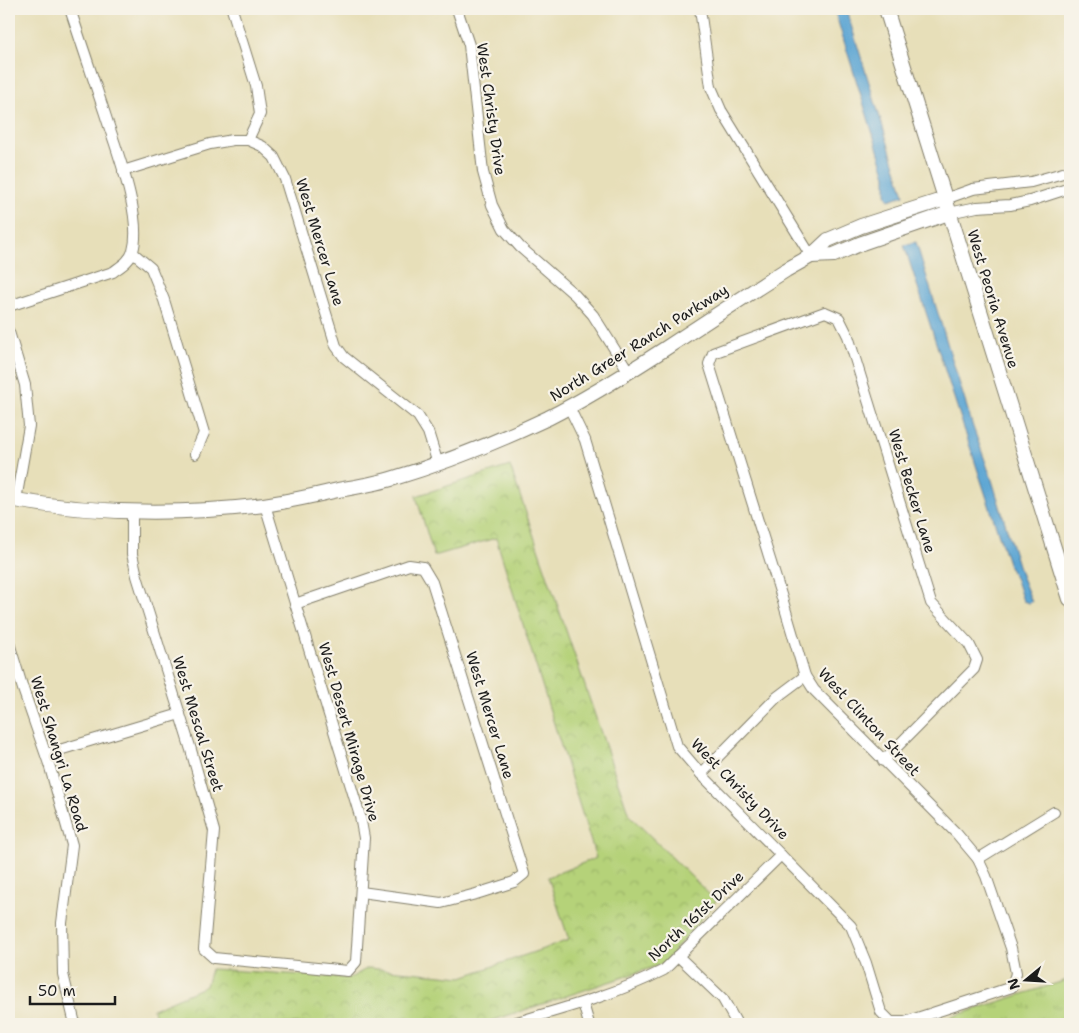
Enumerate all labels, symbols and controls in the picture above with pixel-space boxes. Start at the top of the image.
street label: West Christy Drive [472,42,510,176]
street label: West Mercer Lane [291,176,349,308]
street label: West Peoria Avenue [962,227,1024,371]
street label: North Greer Ranch Parkway [546,280,732,406]
street label: West Becker Lane [884,426,940,556]
street label: West Desert Mirage Drive [314,640,384,824]
street label: West Mercer Lane [461,649,519,781]
street label: West Mescal Street [168,654,228,794]
street label: West Clinton Street [814,664,924,780]
street label: West Shangri La Road [26,674,92,835]
street label: West Christy Drive [686,734,794,844]
street label: North 161st Drive [644,866,748,966]
north arrow [1002,956,1052,1006]
scale bar [30,973,115,1005]
text: N [1003,976,1024,992]
text: 50 m [38,981,76,1001]

